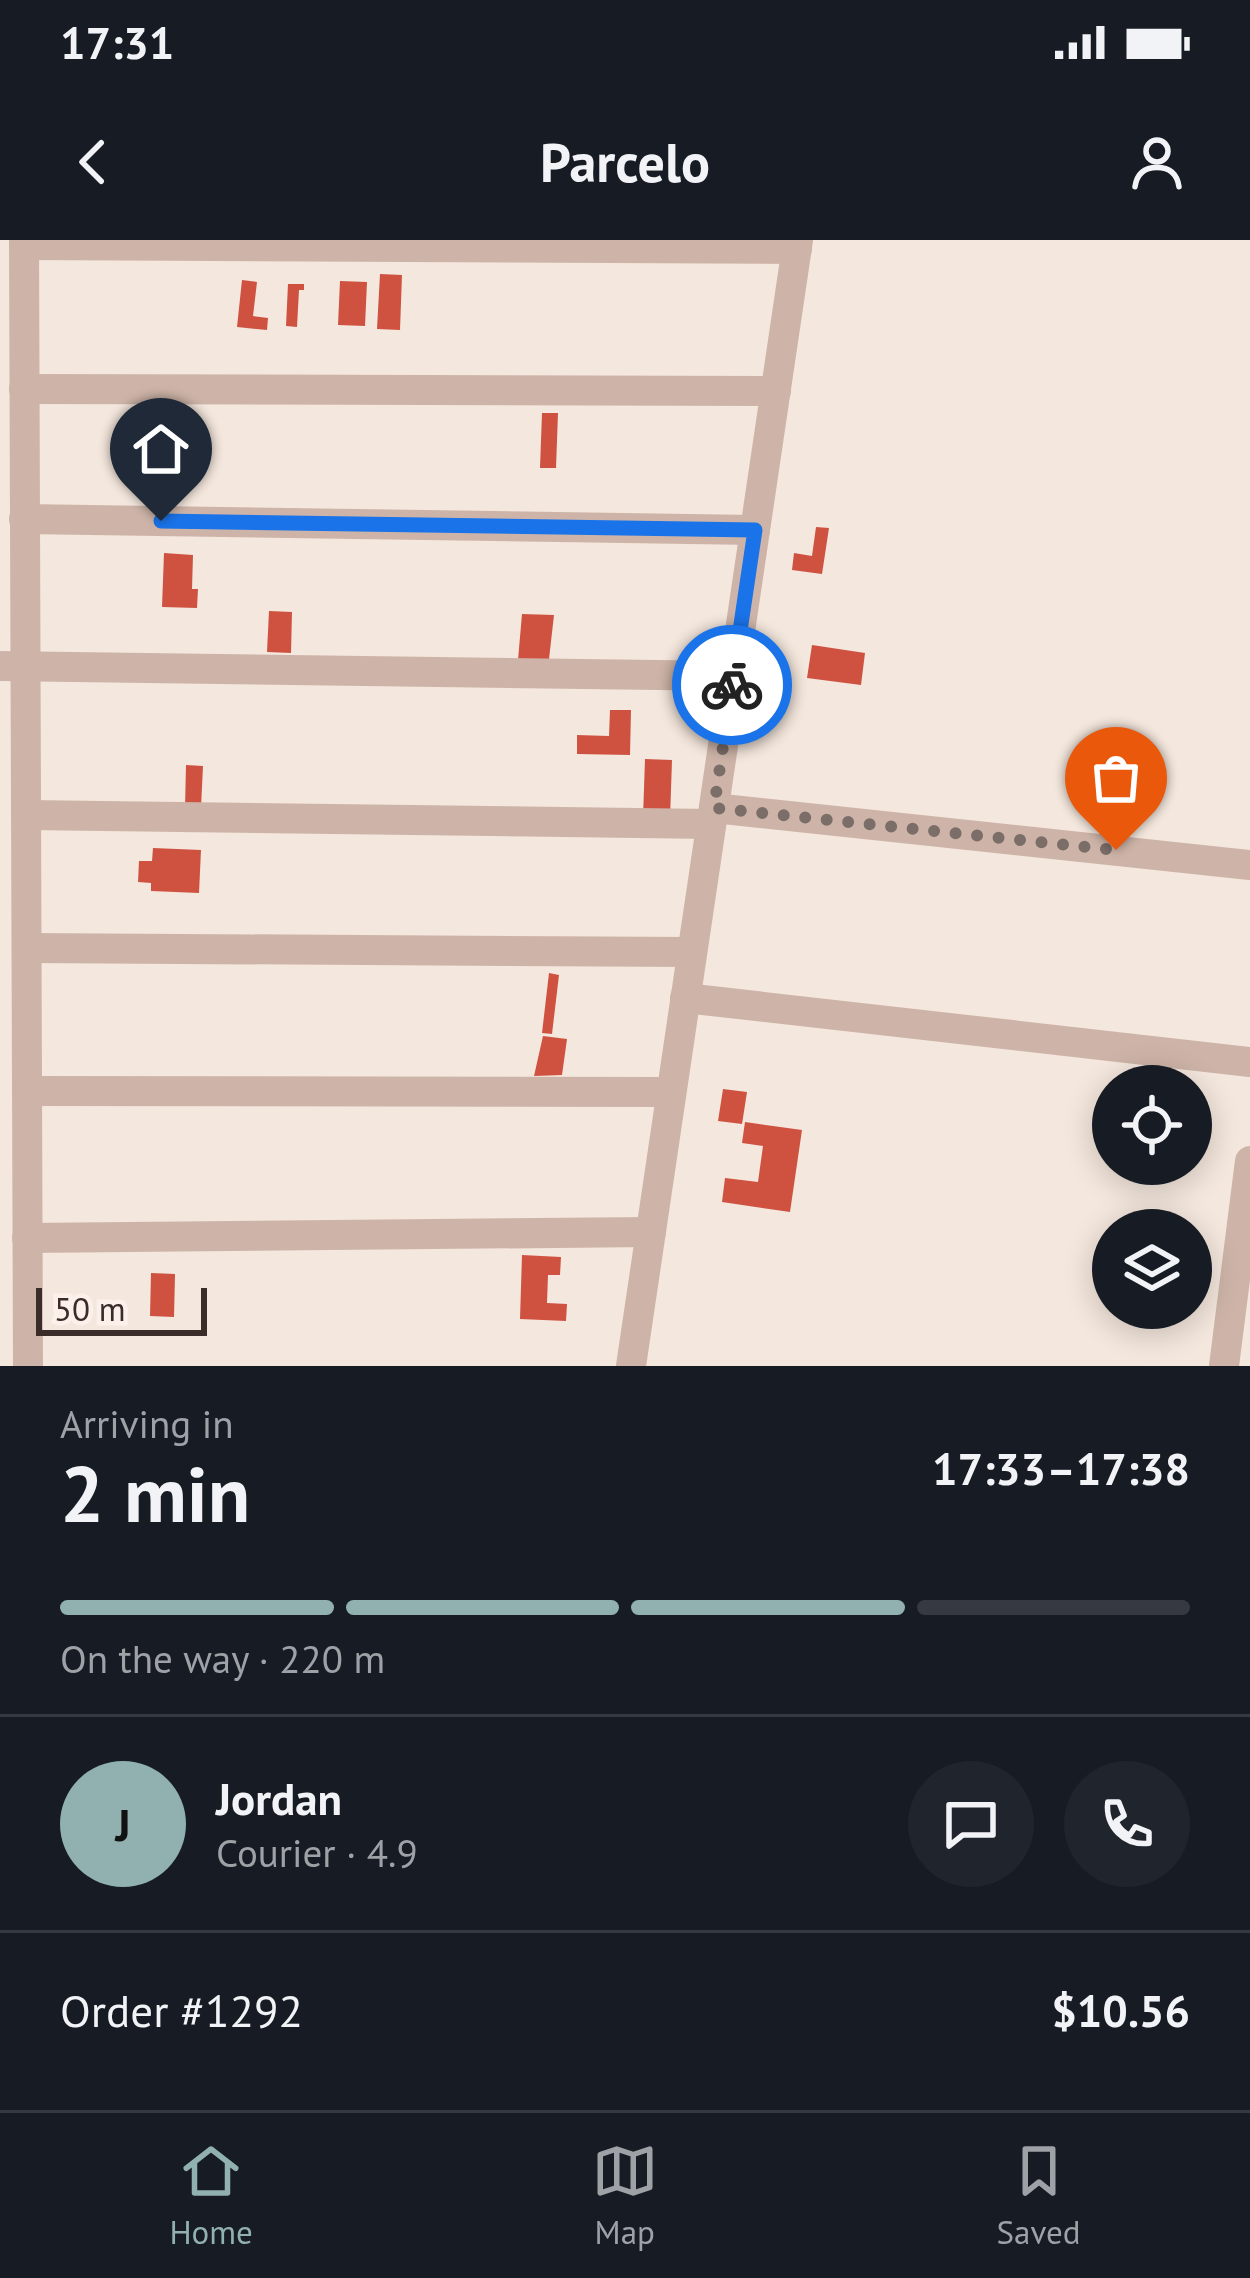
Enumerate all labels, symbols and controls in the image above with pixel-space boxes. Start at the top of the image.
text: 17:31 [60,13,174,71]
text: Parcelo [540,127,710,197]
icon: back [60,129,126,195]
icon: person [1124,129,1190,195]
pin [110,398,212,521]
icon: home [128,416,194,482]
courier [672,625,792,745]
icon: bike [699,652,765,718]
pin [1065,727,1167,850]
icon: bag [1083,745,1149,811]
map controls [1092,1065,1212,1329]
button: locate [1092,1065,1212,1185]
button: layers [1092,1209,1212,1329]
scale bar [36,1282,207,1335]
text: 50 m [54,1287,126,1330]
text: Arriving in [60,1398,234,1449]
text: 17:33–17:38 [932,1439,1190,1497]
text: 2 min [60,1443,250,1544]
text: On the way · 220 m [60,1633,385,1684]
button: chat [908,1761,1034,1887]
button: phone [1064,1761,1190,1887]
text: Jordan [216,1769,342,1827]
text: J [115,1795,131,1853]
text: Courier · 4.9 [216,1827,418,1878]
text: Order #1292 [60,1981,303,2039]
text: $10.56 [1051,1981,1190,2039]
tab: Home [169,2138,253,2253]
tab: Map [592,2138,658,2253]
tab: Saved [997,2138,1081,2253]

